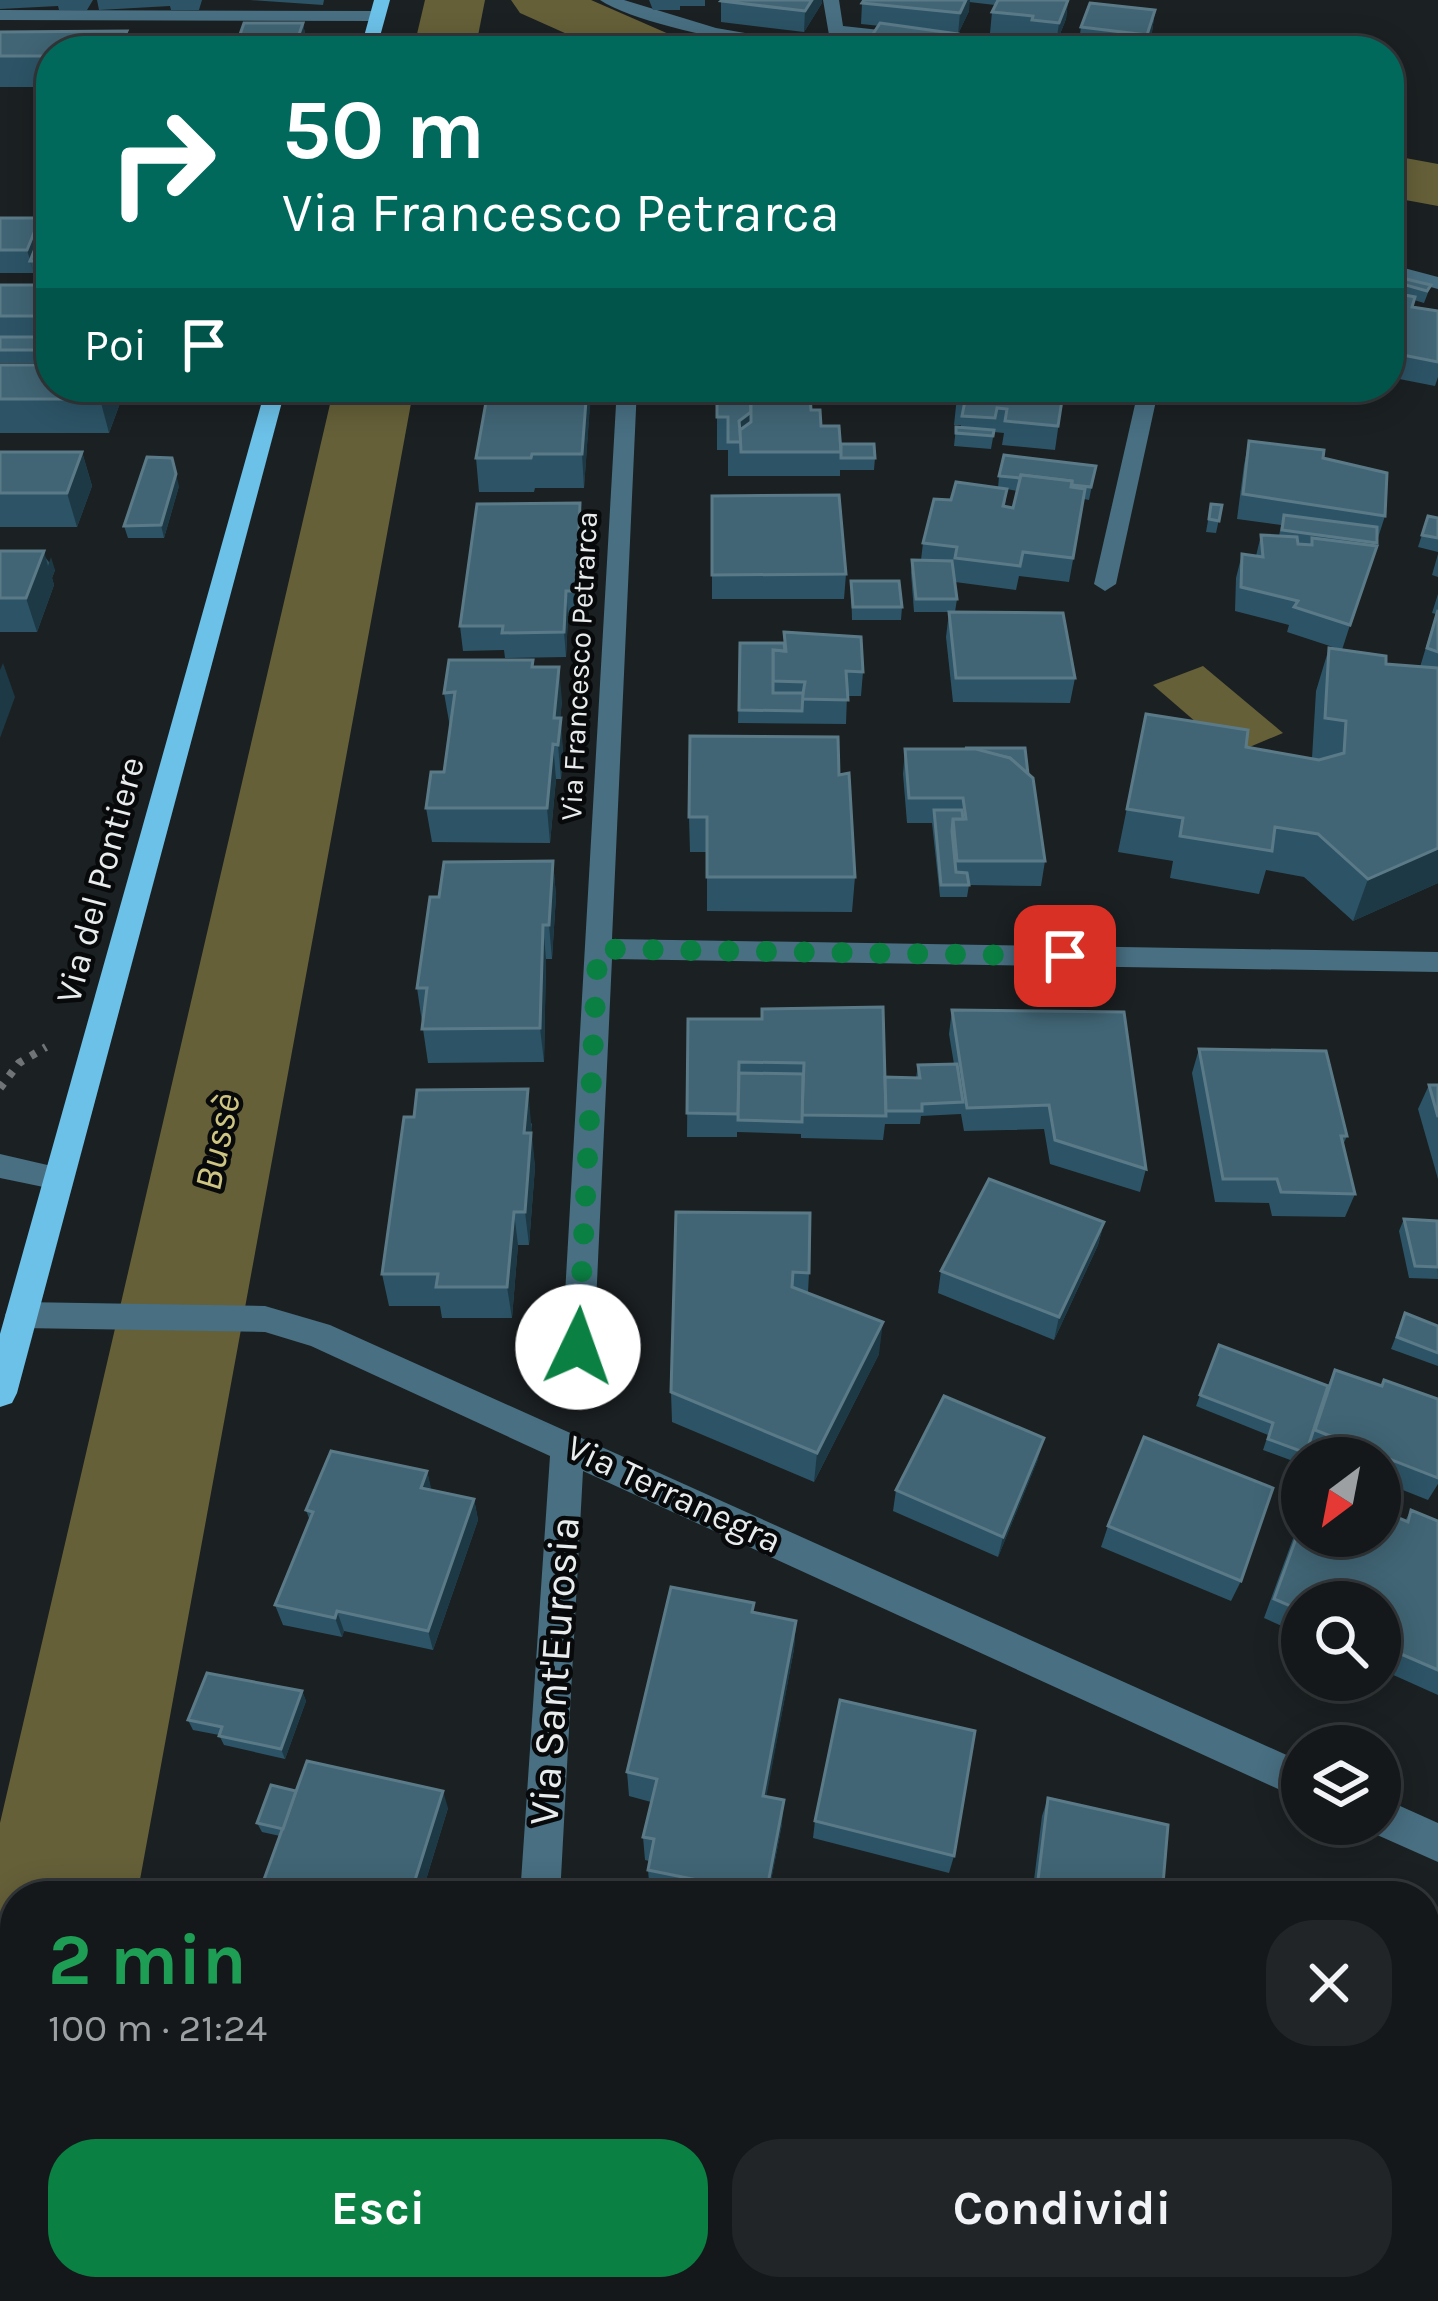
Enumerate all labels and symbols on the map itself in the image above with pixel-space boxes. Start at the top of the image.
street label: Via Francesco Petrarca [553,510,605,822]
street label: Via del Pontiere [47,752,153,1008]
pin [1014,905,1116,1007]
water label: Bussè [184,1089,250,1195]
position arrow [515,1284,641,1410]
street label: Via Terranegra [560,1426,788,1562]
north arrow [1281,1437,1401,1557]
street label: Via Sant'Eurosia [518,1515,590,1827]

